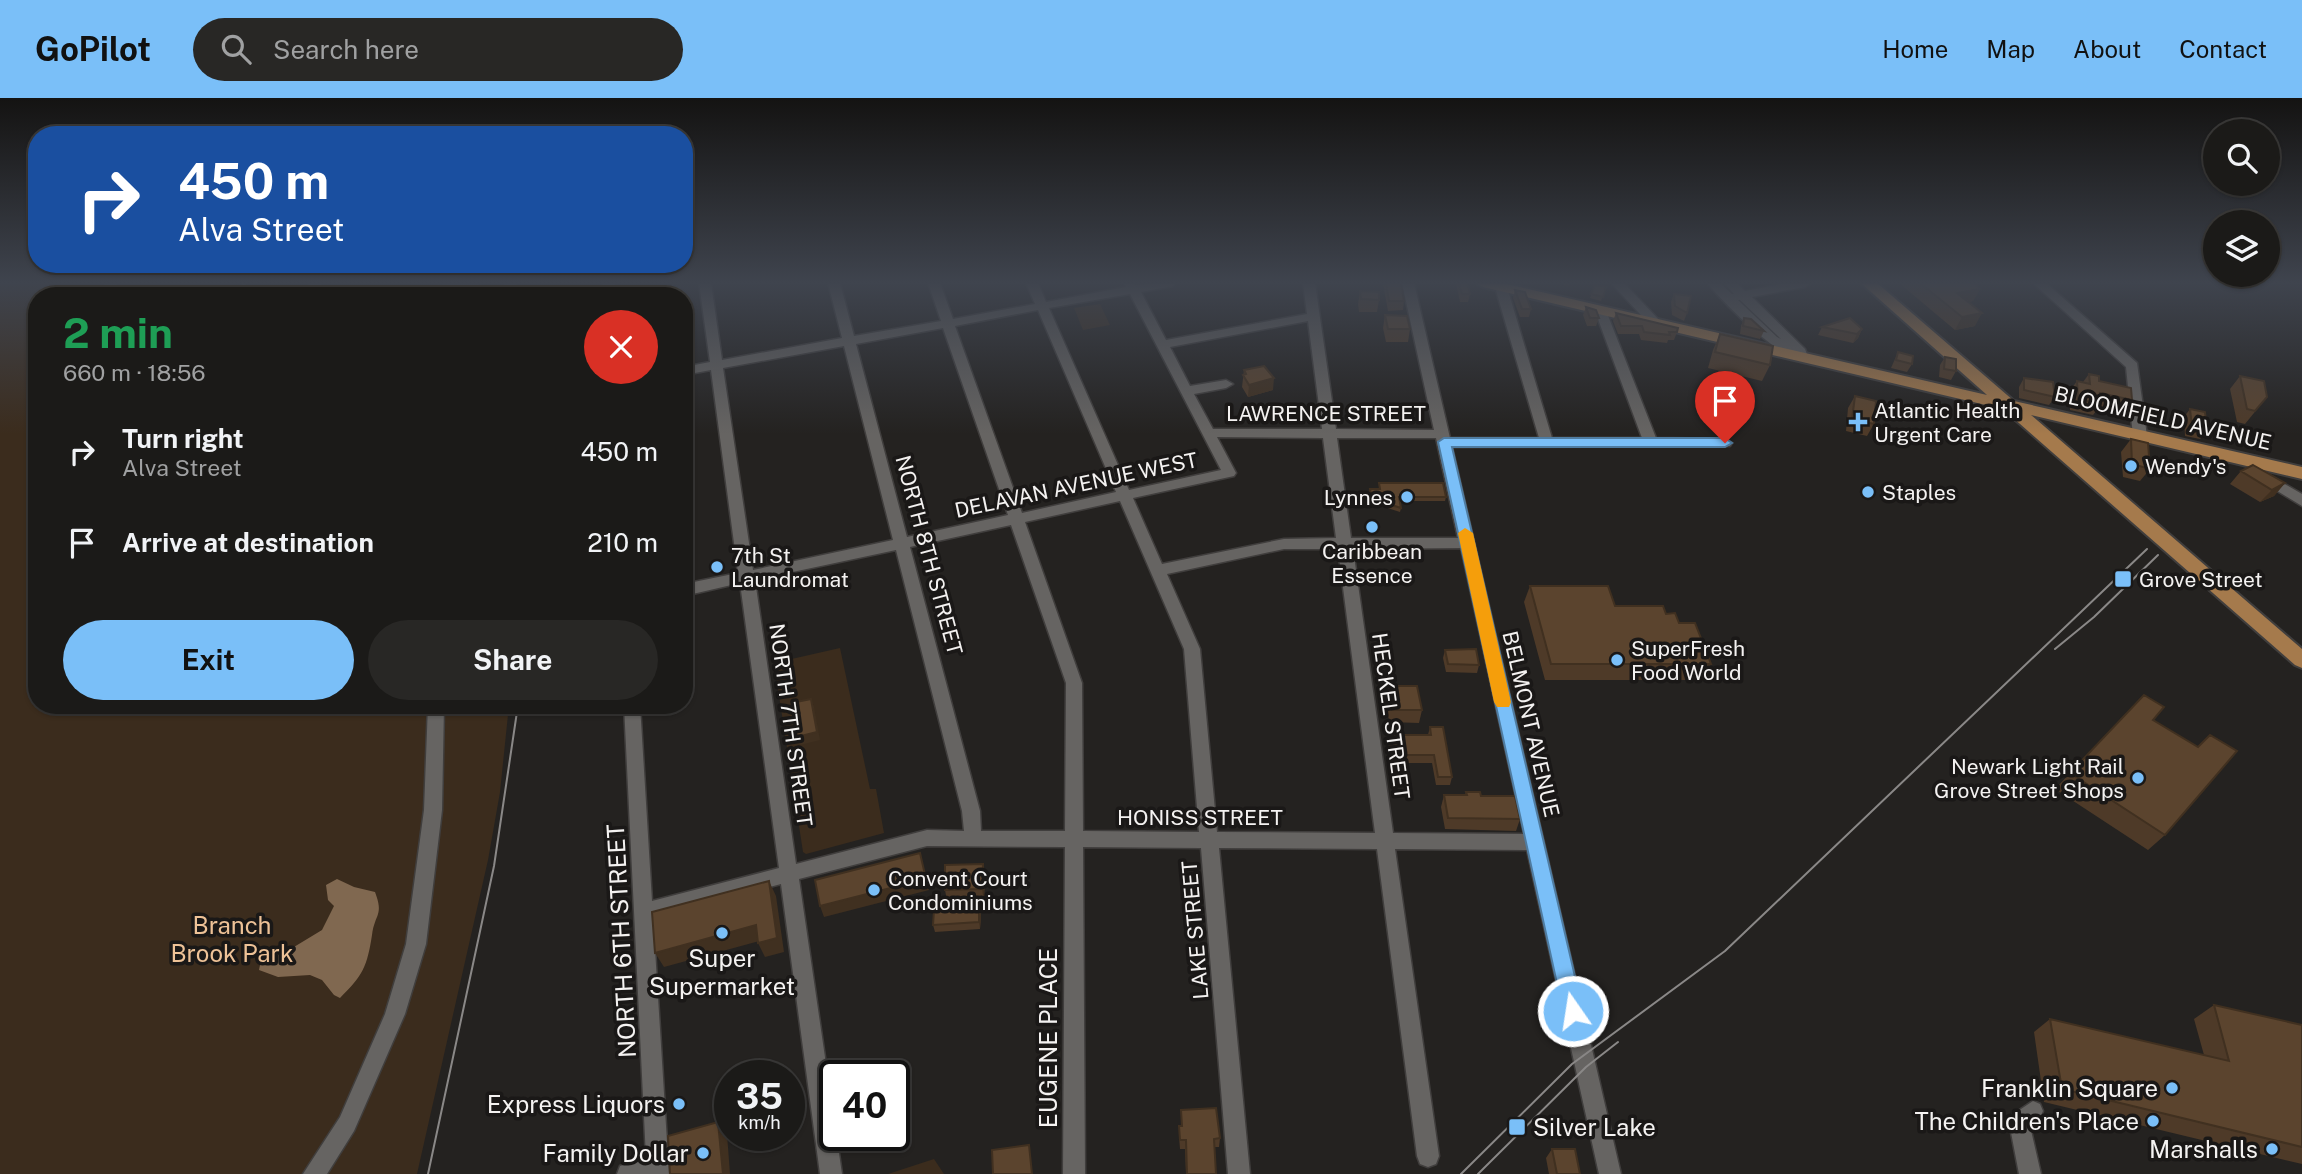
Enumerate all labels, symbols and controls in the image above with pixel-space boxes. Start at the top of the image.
search box [193,18,683,81]
text: GoPilot [35,30,151,68]
icon: search [217,30,255,68]
text: Search here [273,34,419,65]
text: Home [1882,35,1948,63]
text: Map [1986,35,2035,63]
text: About [2073,35,2141,63]
text: Contact [2179,35,2267,63]
map controls [2203,119,2280,287]
button: search [2203,119,2280,196]
text: 450 m [178,152,329,210]
icon: right [63,154,154,245]
button: layers [2203,210,2280,287]
text: Alva Street [178,211,344,248]
text: 2 min [63,308,173,357]
button: close [584,310,658,384]
text: 660 m · 18:56 [63,359,206,386]
pin [1695,371,1755,443]
street label: BLOOMFIELD AVENUE [2052,381,2274,455]
icon: arrive [1706,382,1744,420]
place label: Atlantic Health Urgent Care [1874,398,2020,447]
street label: LAWRENCE STREET [1226,401,1426,426]
marker: Atlantic Health Urgent Care [1848,412,1868,432]
text: Turn right [122,423,244,454]
icon: right [63,433,101,471]
text: 450 m [581,436,658,467]
street label: DELAVAN AVENUE WEST [952,447,1200,523]
street label: NORTH 8TH STREET [890,452,968,658]
text: Alva Street [122,454,242,481]
place label: Wendy's [2145,454,2226,479]
marker: Wendy's [2123,458,2139,474]
place label: Staples [1882,480,1956,505]
marker: Staples [1860,484,1876,500]
place label: Lynnes [1324,485,1393,510]
marker: Lynnes [1399,489,1415,505]
marker: Caribbean Essence [1364,519,1380,535]
icon: arrive [63,524,101,562]
text: Arrive at destination [122,527,374,558]
text: 210 m [587,527,658,558]
place label: Caribbean Essence [1322,539,1422,588]
place label: 7th St Laundromat [731,543,849,592]
marker: 7th St Laundromat [709,559,725,575]
place label: Grove Street [2139,567,2263,592]
marker: Grove Street [2113,569,2133,589]
button: Exit [63,620,354,700]
button: Share [368,620,658,700]
street label: NORTH 7TH STREET [764,622,818,828]
street label: BELMONT AVENUE [1497,629,1565,819]
street label: HECKEL STREET [1367,631,1415,801]
place label: SuperFresh Food World [1631,636,1745,685]
marker: SuperFresh Food World [1609,652,1625,668]
place label: Newark Light Rail Grove Street Shops [1934,754,2124,803]
marker: Newark Light Rail Grove Street Shops [2130,770,2146,786]
street label: HONISS STREET [1117,805,1283,830]
street label: NORTH 6TH STREET [601,823,641,1059]
street label: LAKE STREET [1176,860,1214,1000]
place label: Convent Court Condominiums [888,866,1033,915]
marker: Convent Court Condominiums [866,882,882,898]
park label: Branch Brook Park [171,911,293,967]
marker: Super Supermarket [714,925,730,941]
place label: Super Supermarket [649,944,795,1000]
street label: EUGENE PLACE [1034,948,1062,1128]
position arrow [1536,974,1610,1048]
speed limit sign: 40 [819,1060,910,1151]
place label: Franklin Square [1981,1074,2158,1102]
text: 35 [736,1076,783,1117]
marker: Franklin Square [2164,1080,2180,1096]
place label: Express Liquors [487,1090,665,1118]
marker: Express Liquors [671,1096,687,1112]
place label: The Children's Place [1914,1107,2139,1135]
text: km/h [738,1112,781,1133]
place label: Silver Lake [1533,1113,1656,1141]
marker: The Children's Place [2145,1113,2161,1129]
marker: Silver Lake [1507,1117,1527,1137]
place label: Marshalls [2149,1135,2258,1163]
place label: Family Dollar [543,1139,689,1167]
marker: Marshalls [2264,1141,2280,1157]
marker: Family Dollar [695,1145,711,1161]

